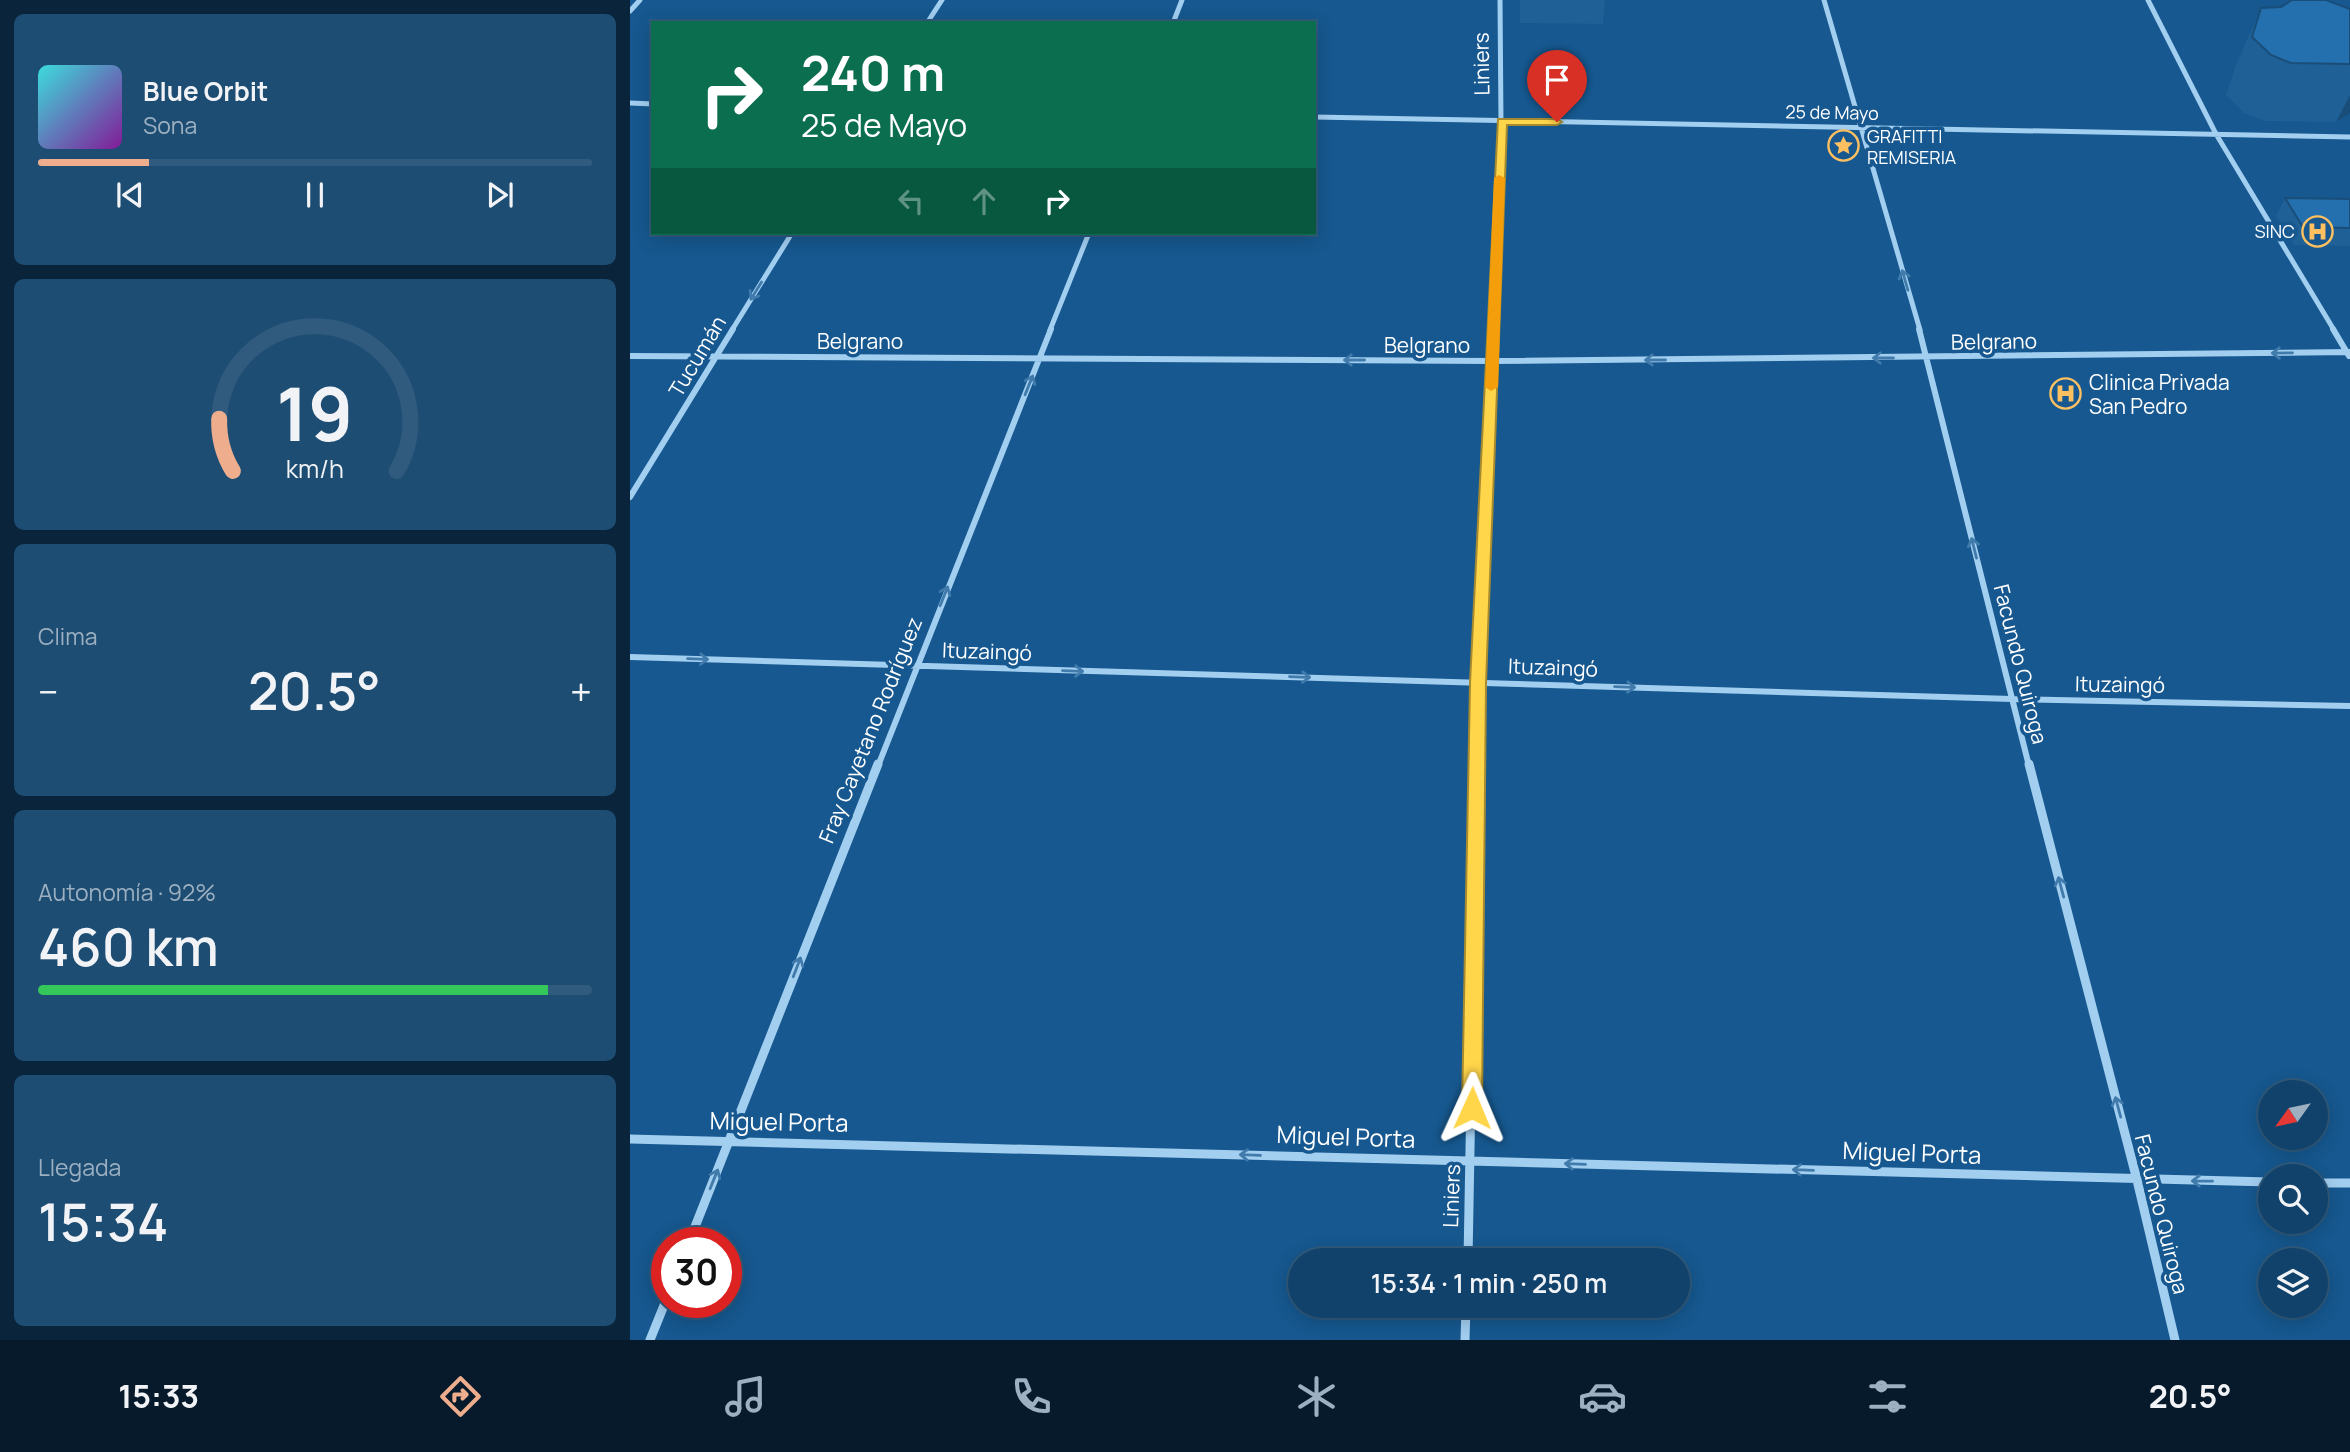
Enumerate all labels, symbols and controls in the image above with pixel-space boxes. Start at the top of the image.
street label: Liniers [1466,32,1496,96]
text: 240 m [801,39,945,106]
icon: right [686,49,777,140]
pin [1527,50,1587,122]
icon: arrive [1538,61,1576,99]
text: Blue Orbit [143,73,268,109]
street label: 25 de Mayo [1785,99,1879,125]
text: 25 de Mayo [801,103,967,147]
text: Sona [143,109,197,141]
place label: GRAFITTI REMISERIA [1867,124,1957,169]
place icon: GRAFITTI REMISERIA [1827,129,1861,163]
icon: previous [111,176,149,214]
icon: pause [296,176,334,214]
icon: next [481,176,519,214]
icon: left [892,182,930,220]
icon: ahead [965,182,1003,220]
icon: right [1038,182,1076,220]
hospital icon: SINC [2301,214,2335,248]
place label: SINC [2254,219,2295,243]
one-way arrow [1898,269,1911,291]
one-way arrow [748,280,762,300]
street label: Tucumán [662,310,732,402]
street label: Belgrano [1951,326,2037,356]
street label: Belgrano [817,327,903,355]
street label: Belgrano [1384,331,1470,359]
one-way arrow [2271,346,2294,360]
one-way arrow [1872,351,1895,365]
one-way arrow [1343,353,1366,367]
one-way arrow [1644,353,1667,367]
text: 19 [276,363,354,463]
place label: Clinica Privada San Pedro [2089,368,2230,420]
one-way arrow [1023,375,1036,397]
hospital icon: Clinica Privada San Pedro [2049,377,2083,411]
text: km/h [286,451,344,486]
one-way arrow [1967,537,1981,560]
street label: Facundo Quiroga [1988,581,2054,747]
one-way arrow [938,586,951,608]
street label: Fray Cayetano Rodríguez [812,613,928,847]
text: Clima [38,620,97,652]
street label: Ituzaingó [941,635,1033,667]
street label: Ituzaingó [1507,651,1599,683]
one-way arrow [686,653,709,666]
text: 20.5° [248,655,381,726]
one-way arrow [1061,664,1084,678]
text: − [38,665,59,717]
text: + [570,665,592,717]
street label: Ituzaingó [2075,669,2165,699]
one-way arrow [1288,671,1311,684]
one-way arrow [1614,681,1637,694]
text: Autonomía · 92% [38,876,216,908]
one-way arrow [2053,876,2066,898]
text: 460 km [38,911,219,982]
one-way arrow [792,957,805,979]
position arrow [1435,1071,1509,1145]
north arrow [2258,1080,2328,1150]
map controls [2258,1080,2328,1318]
one-way arrow [2111,1096,2124,1119]
street label: Miguel Porta [709,1103,849,1139]
street label: Miguel Porta [1276,1117,1416,1155]
street label: Facundo Quiroga [2129,1131,2195,1297]
street label: Miguel Porta [1842,1133,1982,1171]
one-way arrow [1239,1148,1262,1161]
text: Llegada [38,1151,121,1183]
one-way arrow [1564,1157,1587,1170]
street label: Liniers [1436,1164,1466,1228]
one-way arrow [1791,1164,1814,1177]
button: search [2258,1164,2328,1234]
one-way arrow [709,1169,722,1190]
one-way arrow [2190,1174,2213,1188]
text: 15:34 [38,1186,168,1257]
speed limit sign: 30 [651,1227,742,1318]
button: layers [2258,1248,2328,1318]
text: 15:34 · 1 min · 250 m [1371,1265,1607,1301]
icon: directions [436,1372,485,1421]
icon: music [721,1372,770,1421]
icon: phone [1007,1372,1056,1421]
icon: climate [1292,1372,1341,1421]
icon: car [1578,1372,1627,1421]
icon: filters [1863,1372,1912,1421]
text: 15:33 [118,1374,199,1418]
text: 20.5° [2149,1374,2232,1418]

